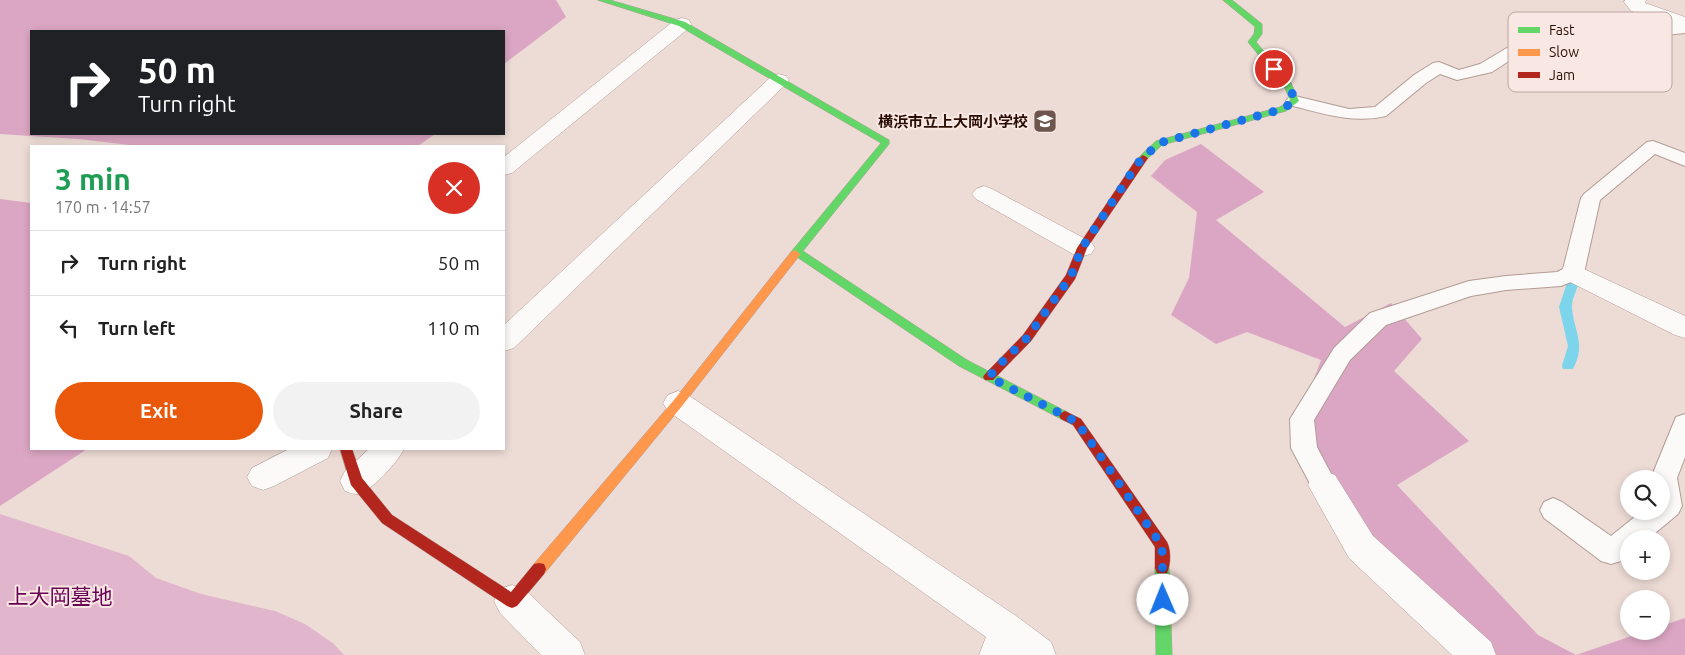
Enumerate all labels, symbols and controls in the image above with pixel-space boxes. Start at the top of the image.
legend [1508,12,1672,92]
text: Fast [1549,22,1575,38]
text: Slow [1549,44,1579,60]
pin [1253,48,1295,90]
icon: right [55,50,120,115]
text: 50 m [138,50,216,90]
icon: arrive [1260,55,1288,83]
text: Jam [1549,67,1575,83]
text: Turn right [138,91,236,116]
school or university icon: 横浜市立上大岡小学校 [1032,108,1058,134]
place label: 横浜市立上大岡小学校 [878,113,1028,130]
text: 3 min [55,162,131,196]
button: close [428,162,480,214]
text: 170 m · 14:57 [55,198,151,216]
icon: right [55,249,83,277]
text: Turn right [98,252,186,274]
text: 50 m [438,252,480,274]
icon: left [55,314,83,342]
text: Turn left [98,317,176,339]
text: 110 m [427,317,480,339]
button: Exit [55,382,263,440]
button: Share [273,382,480,440]
map controls [1620,470,1670,640]
button: search [1620,470,1670,520]
button: + [1620,530,1670,580]
position arrow [1136,573,1188,625]
park label: 上大岡墓地 [8,584,113,608]
button: − [1620,590,1670,640]

